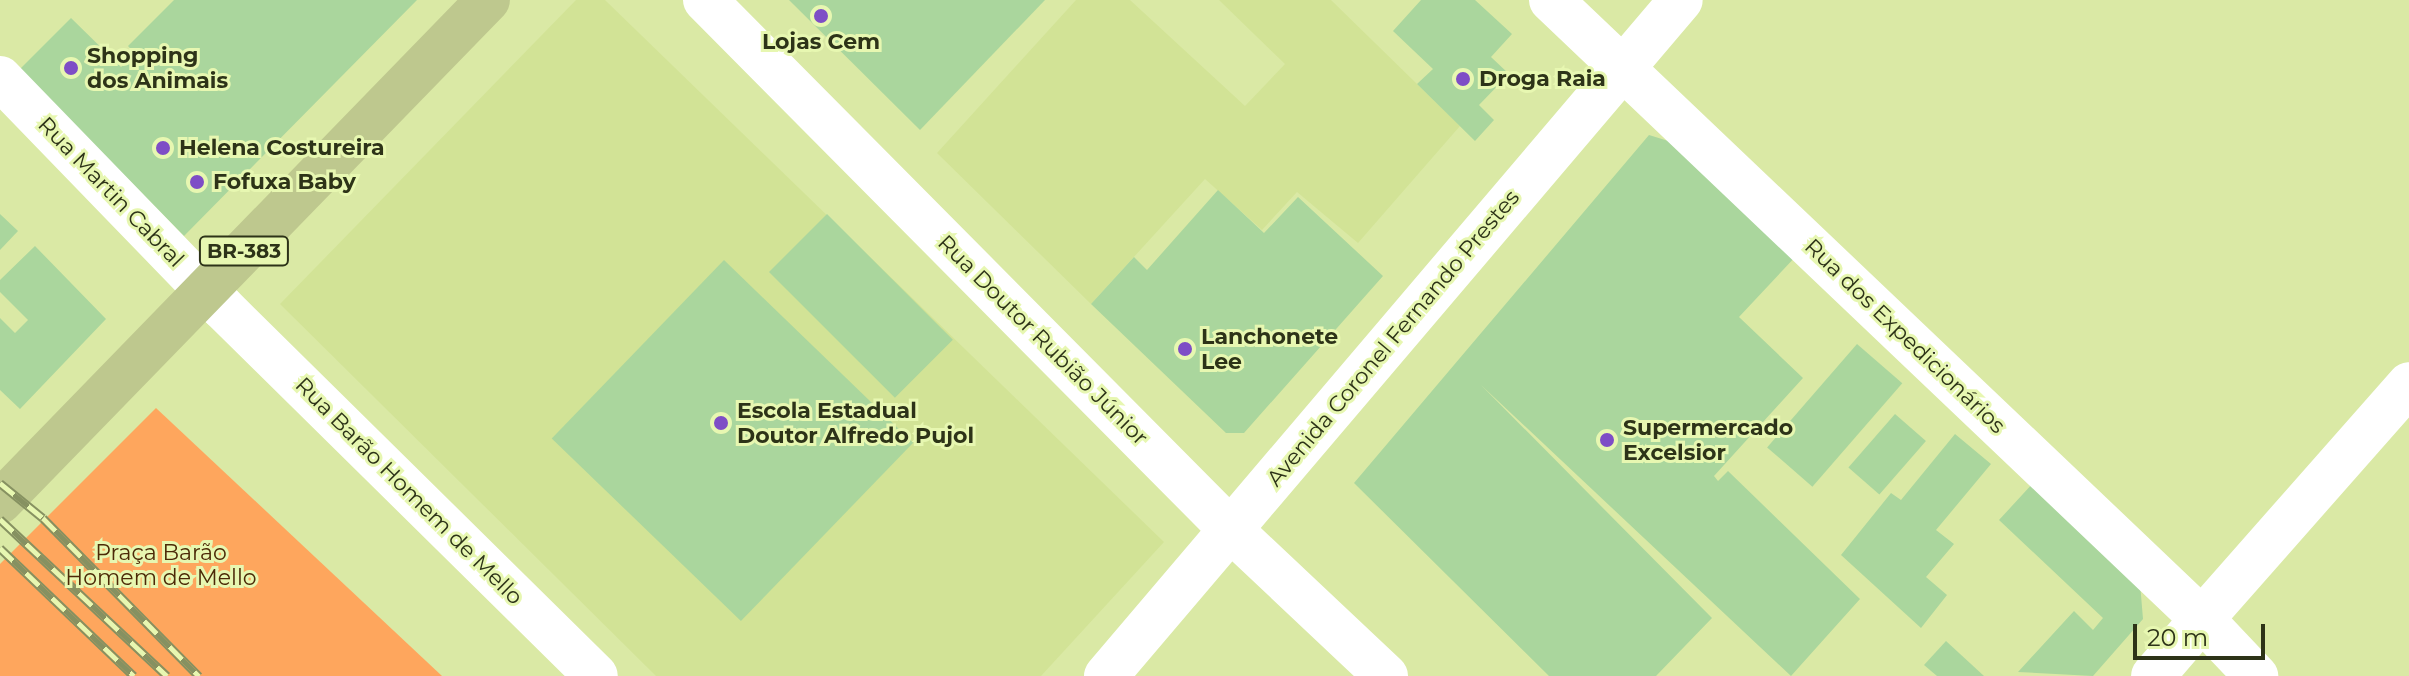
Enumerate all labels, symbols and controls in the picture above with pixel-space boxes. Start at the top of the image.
marker: Lojas Cem [812,7,830,25]
place label: Lojas Cem [762,29,880,55]
place label: Shopping dos Animais [87,42,228,94]
marker: Shopping dos Animais [62,59,80,77]
place label: Droga Raia [1479,66,1606,92]
marker: Droga Raia [1454,70,1472,88]
street label: Rua Martin Cabral [33,112,189,272]
place label: Helena Costureira [179,135,384,161]
marker: Helena Costureira [154,139,172,157]
place label: Fofuxa Baby [213,169,356,195]
marker: Fofuxa Baby [188,173,206,191]
street label: Avenida Coronel Fernando Prestes [1261,184,1525,492]
street label: Rua Doutor Rubião Júnior [932,229,1154,451]
street label: Rua dos Expedicionários [1799,233,2011,439]
road number: BR-383 [198,235,290,267]
place label: Lanchonete Lee [1201,323,1338,374]
marker: Lanchonete Lee [1176,340,1194,358]
street label: Rua Barão Homem de Mello [290,372,528,610]
place label: Escola Estadual Doutor Alfredo Pujol [737,397,974,448]
marker: Escola Estadual Doutor Alfredo Pujol [712,414,730,432]
place label: Supermercado Excelsior [1623,414,1793,466]
marker: Supermercado Excelsior [1598,431,1616,449]
park label: Praça Barão Homem de Mello [65,539,257,590]
scale bar [2137,608,2269,658]
text: 20 m [2147,623,2208,652]

